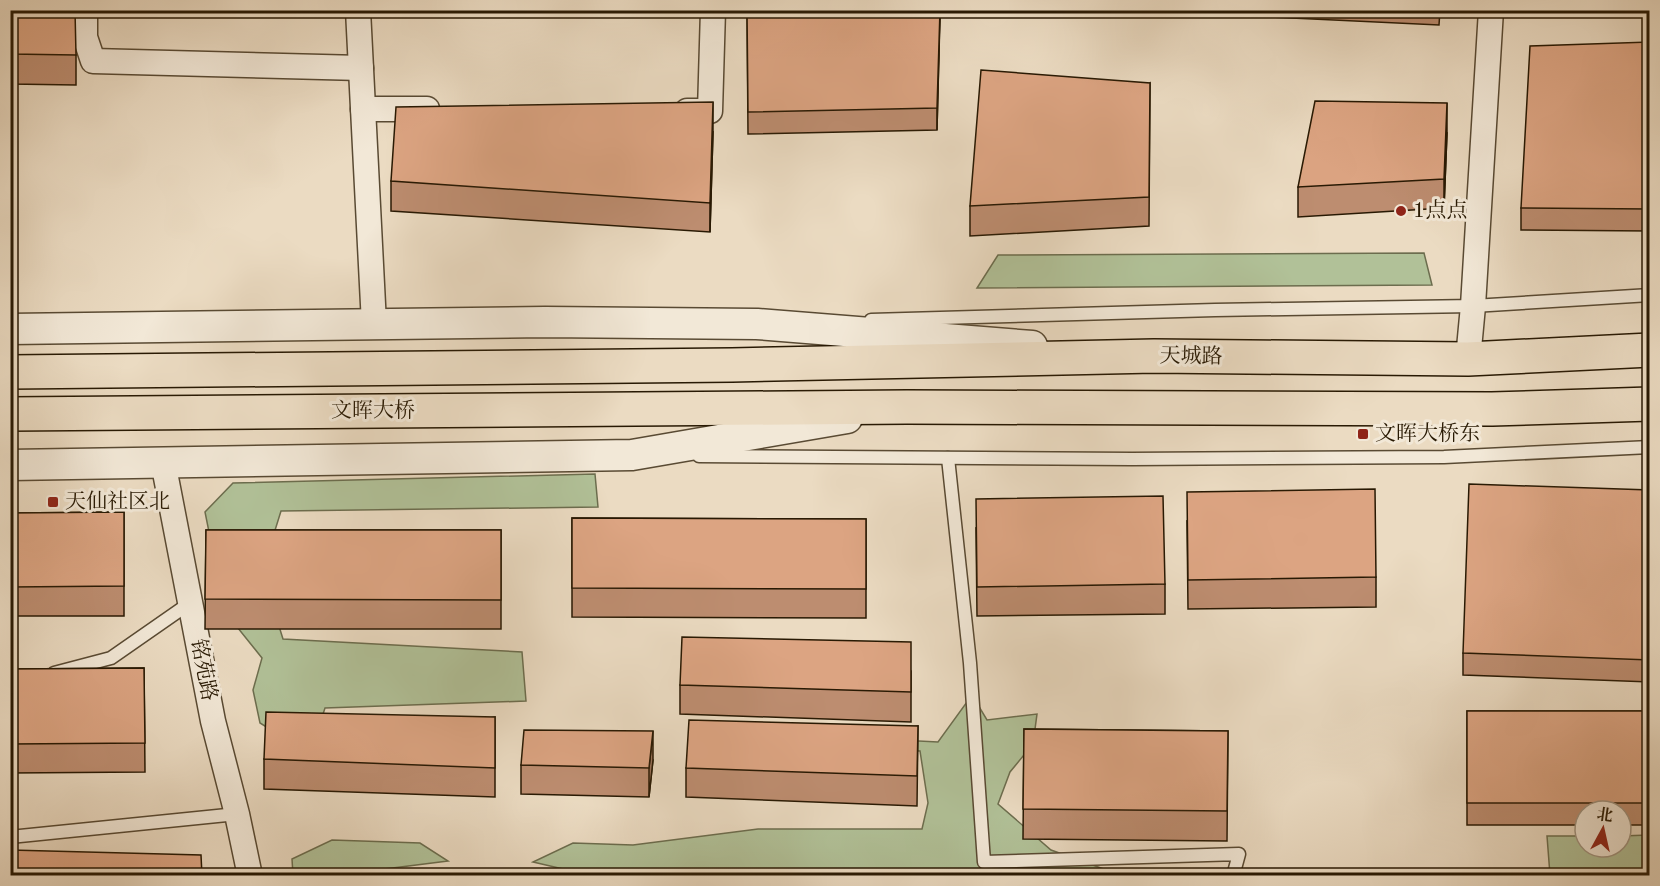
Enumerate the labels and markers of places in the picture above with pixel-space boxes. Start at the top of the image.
place label: 1点点 [1413,199,1467,222]
marker: 1点点 [1394,204,1408,218]
place label: 文晖大桥东 [1375,422,1480,445]
marker: 文晖大桥东 [1356,427,1370,441]
place label: 天仙社区北 [65,490,170,513]
marker: 天仙社区北 [46,495,60,509]

